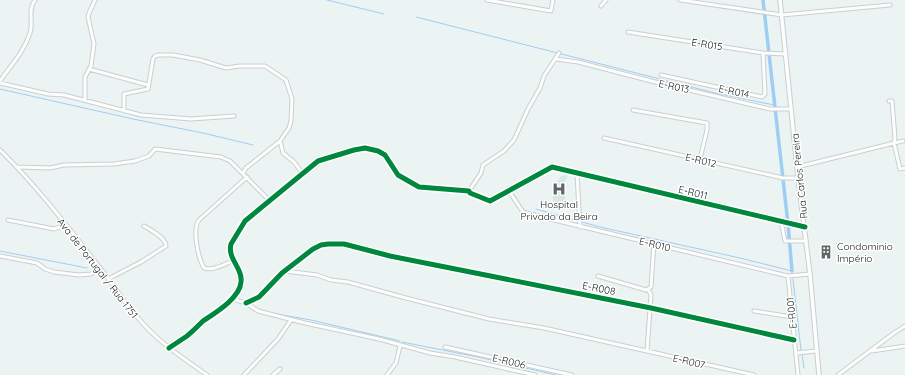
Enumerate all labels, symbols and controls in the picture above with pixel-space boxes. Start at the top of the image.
street label: E-R015 [690,36,723,53]
street label: E-R013 [657,77,690,96]
street label: E-R014 [717,82,750,101]
street label: Rua Carlos Pereira [789,133,810,219]
street label: E-R012 [684,151,718,170]
hospital icon: Hospital Privado da Beira [551,181,567,197]
street label: E-R011 [677,183,709,202]
place label: Hospital Privado da Beira [520,198,598,223]
street label: Ava de Portugal / Rua 1751 [54,216,141,321]
street label: E-R010 [638,235,672,254]
place label: Condominio Império [837,240,893,265]
building icon: Condominio Império [818,244,834,260]
street label: E-R008 [581,279,617,298]
street label: E-R001 [783,296,800,329]
street label: E-R006 [491,351,527,372]
street label: E-R007 [671,351,706,372]

